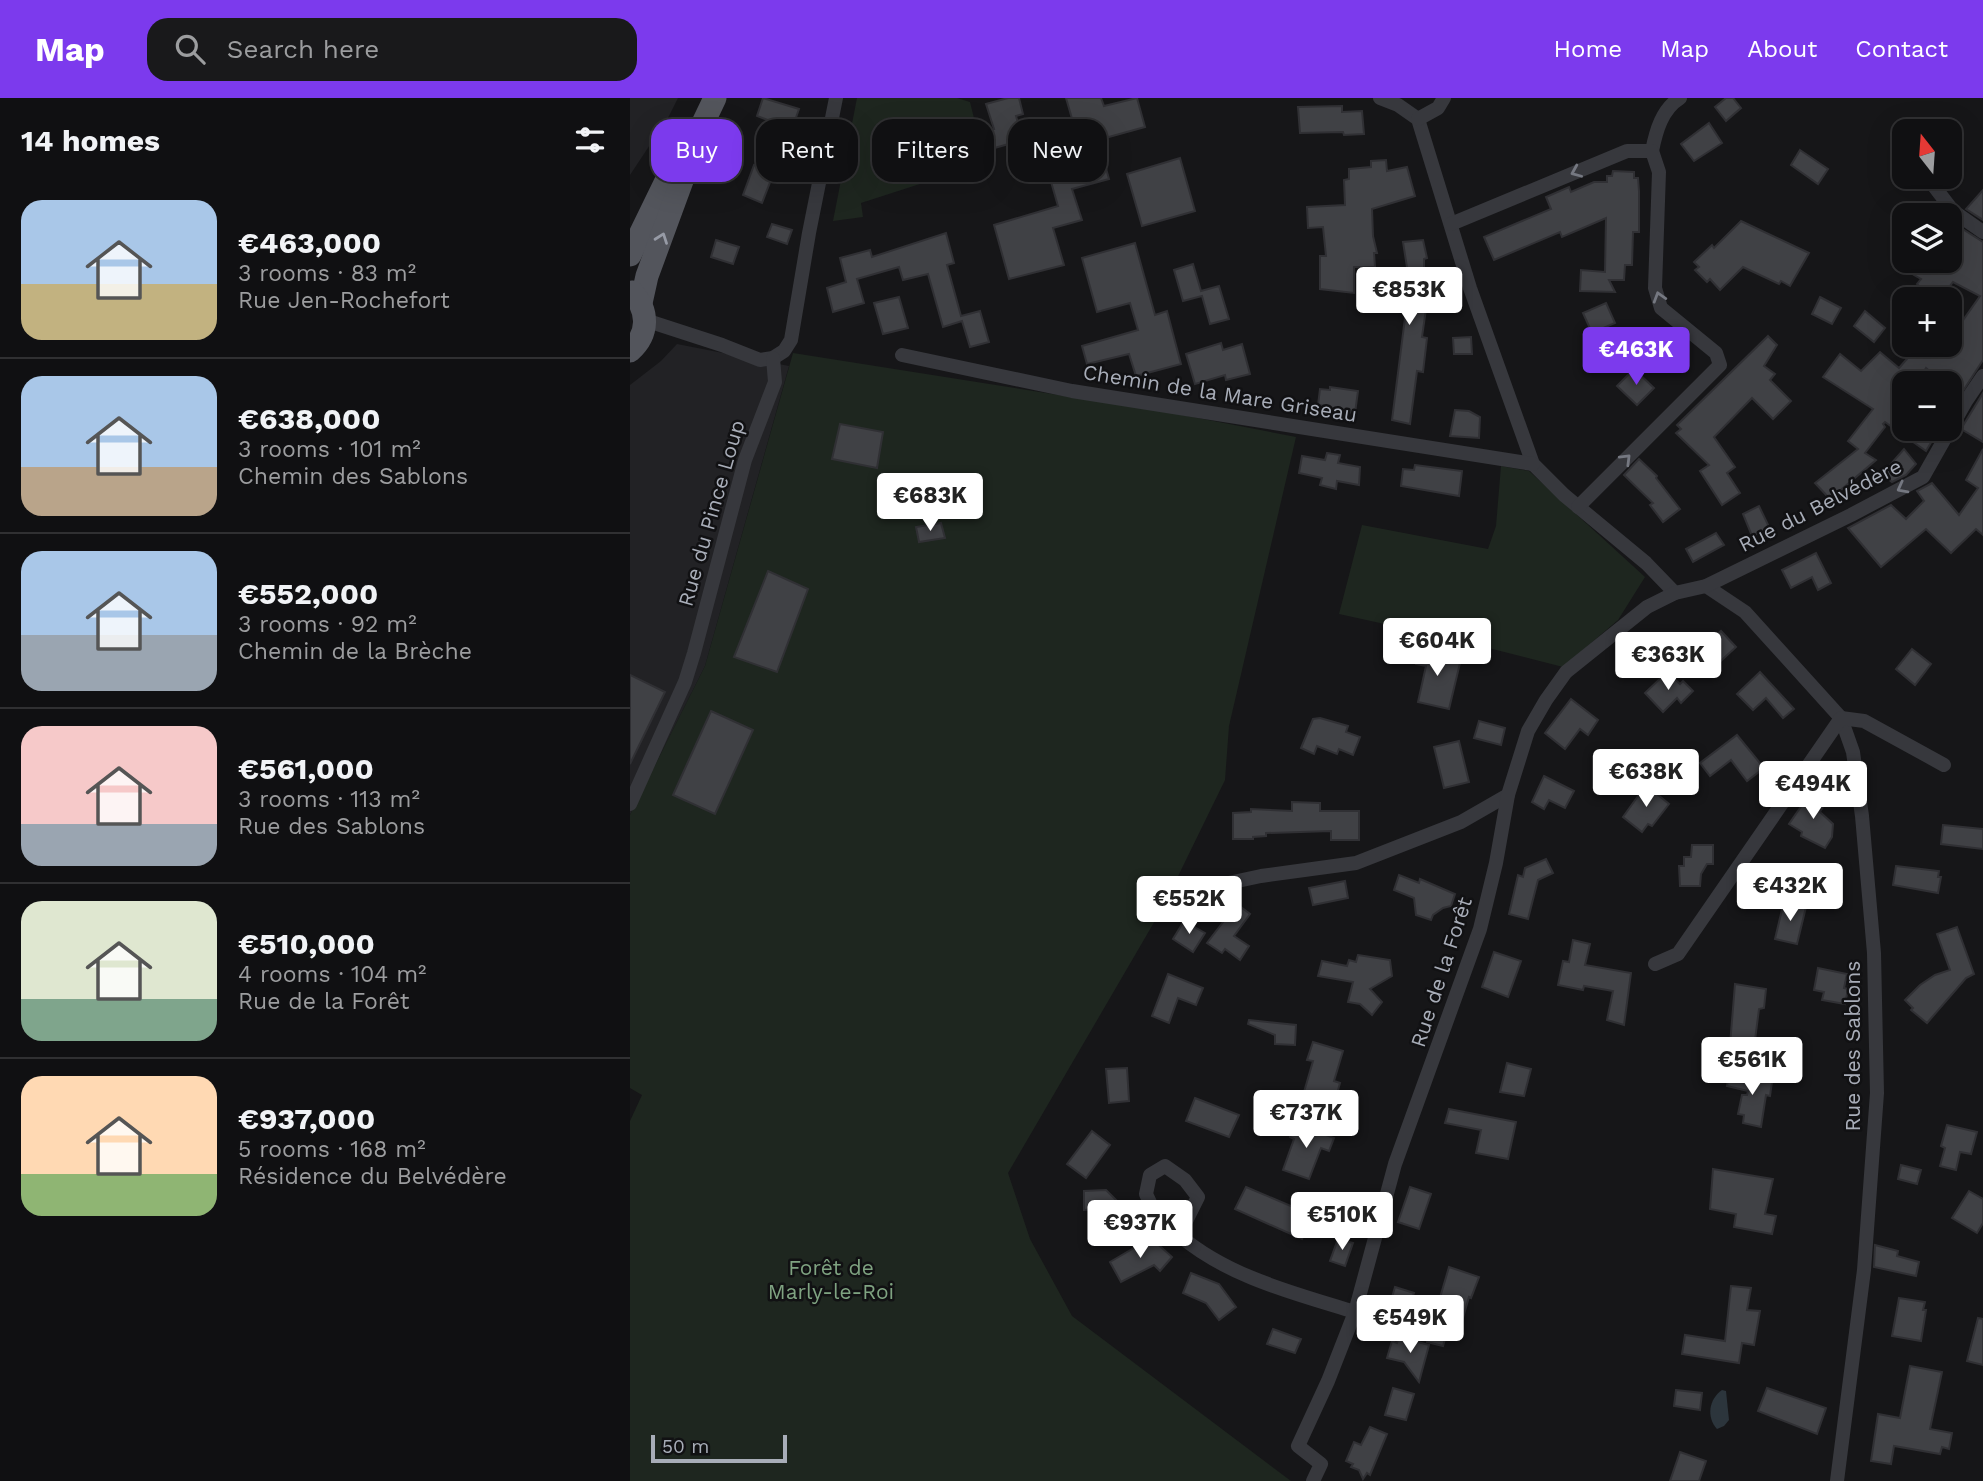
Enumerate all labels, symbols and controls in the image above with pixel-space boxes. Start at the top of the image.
search box [147,18,637,81]
text: Map [35,30,105,69]
icon: search [171,30,209,68]
text: Search here [227,34,379,64]
text: Home [1554,35,1622,63]
text: Map [1660,35,1709,63]
text: About [1747,35,1817,63]
text: Contact [1855,35,1948,63]
chip: Buy [651,119,742,182]
chip: Rent [756,119,858,182]
chip: Filters [872,119,994,182]
chip: New [1008,119,1107,182]
north arrow [1892,119,1962,189]
map controls [1892,119,1962,441]
icon: filters [571,121,609,159]
text: 14 homes [21,123,160,158]
one-way arrow [1571,163,1583,177]
button: layers [1892,203,1962,273]
text: €463,000 [238,225,381,260]
icon: home [77,228,161,312]
one-way arrow [654,233,668,245]
text: 3 rooms · 83 m² [238,260,416,287]
pin: €853K [1360,268,1458,327]
text: €853K [1372,276,1446,303]
text: Rue Jen-Rochefort [238,287,450,314]
button: + [1892,287,1962,357]
one-way arrow [1652,291,1667,303]
pin: €463K [1587,328,1685,387]
text: €463K [1599,336,1673,363]
street label: Chemin de la Mare Griseau [1081,359,1359,427]
button: − [1892,371,1962,441]
text: €638,000 [238,401,381,436]
icon: home [77,404,161,488]
street label: Rue du Pince Loup [672,417,750,609]
text: 3 rooms · 101 m² [238,436,421,463]
street label: Rue du Belvédère [1734,453,1906,557]
one-way arrow [1618,454,1631,467]
text: Chemin des Sablons [238,463,468,490]
pin: €683K [881,474,979,533]
one-way arrow [1897,480,1909,493]
text: €683K [893,482,967,509]
text: €552,000 [238,576,378,611]
icon: home [77,579,161,663]
text: 3 rooms · 92 m² [238,611,417,638]
pin: €604K [1388,618,1486,678]
text: €604K [1399,627,1475,654]
pin: €363K [1619,632,1717,692]
text: Chemin de la Brèche [238,638,472,665]
text: €363K [1631,641,1705,668]
pin: €638K [1597,750,1695,809]
text: €561,000 [238,751,374,786]
icon: home [77,754,161,838]
text: €638K [1609,758,1683,785]
pin: €494K [1764,762,1862,821]
text: €494K [1775,770,1851,797]
text: 3 rooms · 113 m² [238,786,420,813]
text: Rue des Sablons [238,813,425,840]
pin: €432K [1741,864,1839,923]
text: €432K [1753,872,1827,899]
pin: €552K [1140,876,1238,936]
text: €552K [1153,885,1225,912]
street label: Rue de la Forêt [1405,894,1477,1050]
text: €510,000 [238,926,375,961]
icon: home [77,929,161,1013]
text: 4 rooms · 104 m² [238,961,426,988]
street label: Rue des Sablons [1840,961,1865,1131]
text: Rue de la Forêt [238,988,409,1015]
pin: €561K [1703,1038,1801,1097]
text: €561K [1717,1046,1787,1073]
pin: €737K [1257,1090,1355,1150]
text: €737K [1269,1099,1343,1126]
text: €937,000 [238,1101,375,1136]
icon: home [77,1104,161,1188]
text: 5 rooms · 168 m² [238,1136,426,1163]
text: Résidence du Belvédère [238,1163,507,1190]
pin: €510K [1293,1192,1391,1252]
pin: €937K [1091,1200,1189,1260]
text: €510K [1307,1201,1377,1228]
text: €937K [1103,1209,1177,1236]
park label: Forêt de Marly-le-Roi [768,1255,894,1304]
pin: €549K [1361,1296,1459,1355]
text: €549K [1373,1304,1447,1331]
scale bar [651,1432,788,1464]
text: 50 m [662,1435,709,1458]

